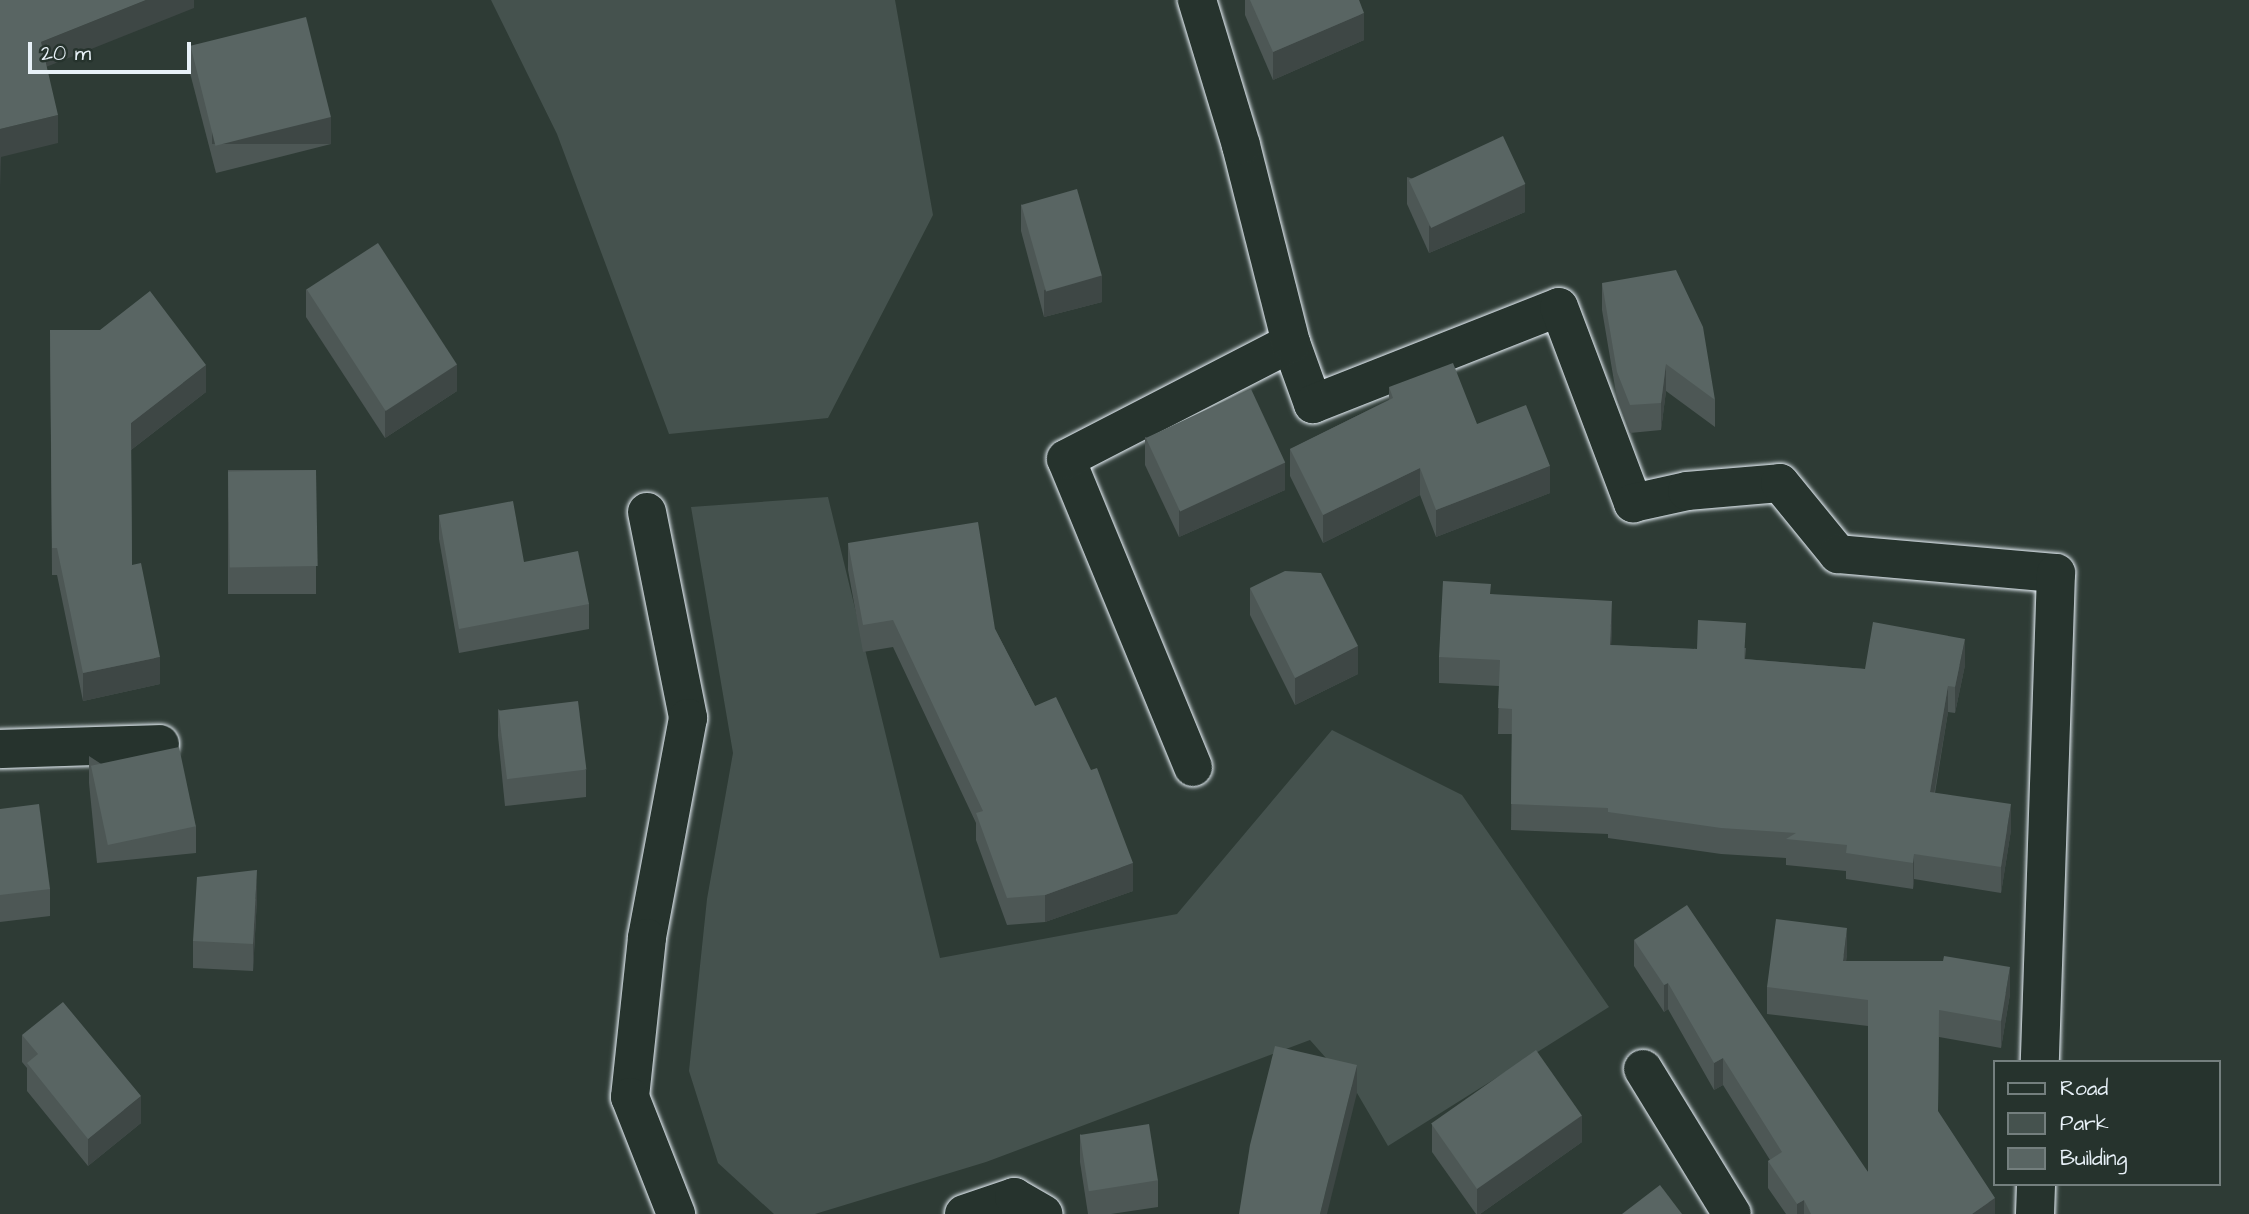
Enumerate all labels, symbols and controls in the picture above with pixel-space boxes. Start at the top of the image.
scale bar [32,28,194,72]
text: 20 m [41,39,91,68]
legend [1994,1060,2221,1186]
text: Road [2060,1074,2108,1103]
text: Park [2060,1109,2109,1138]
text: Building [2060,1144,2127,1173]

